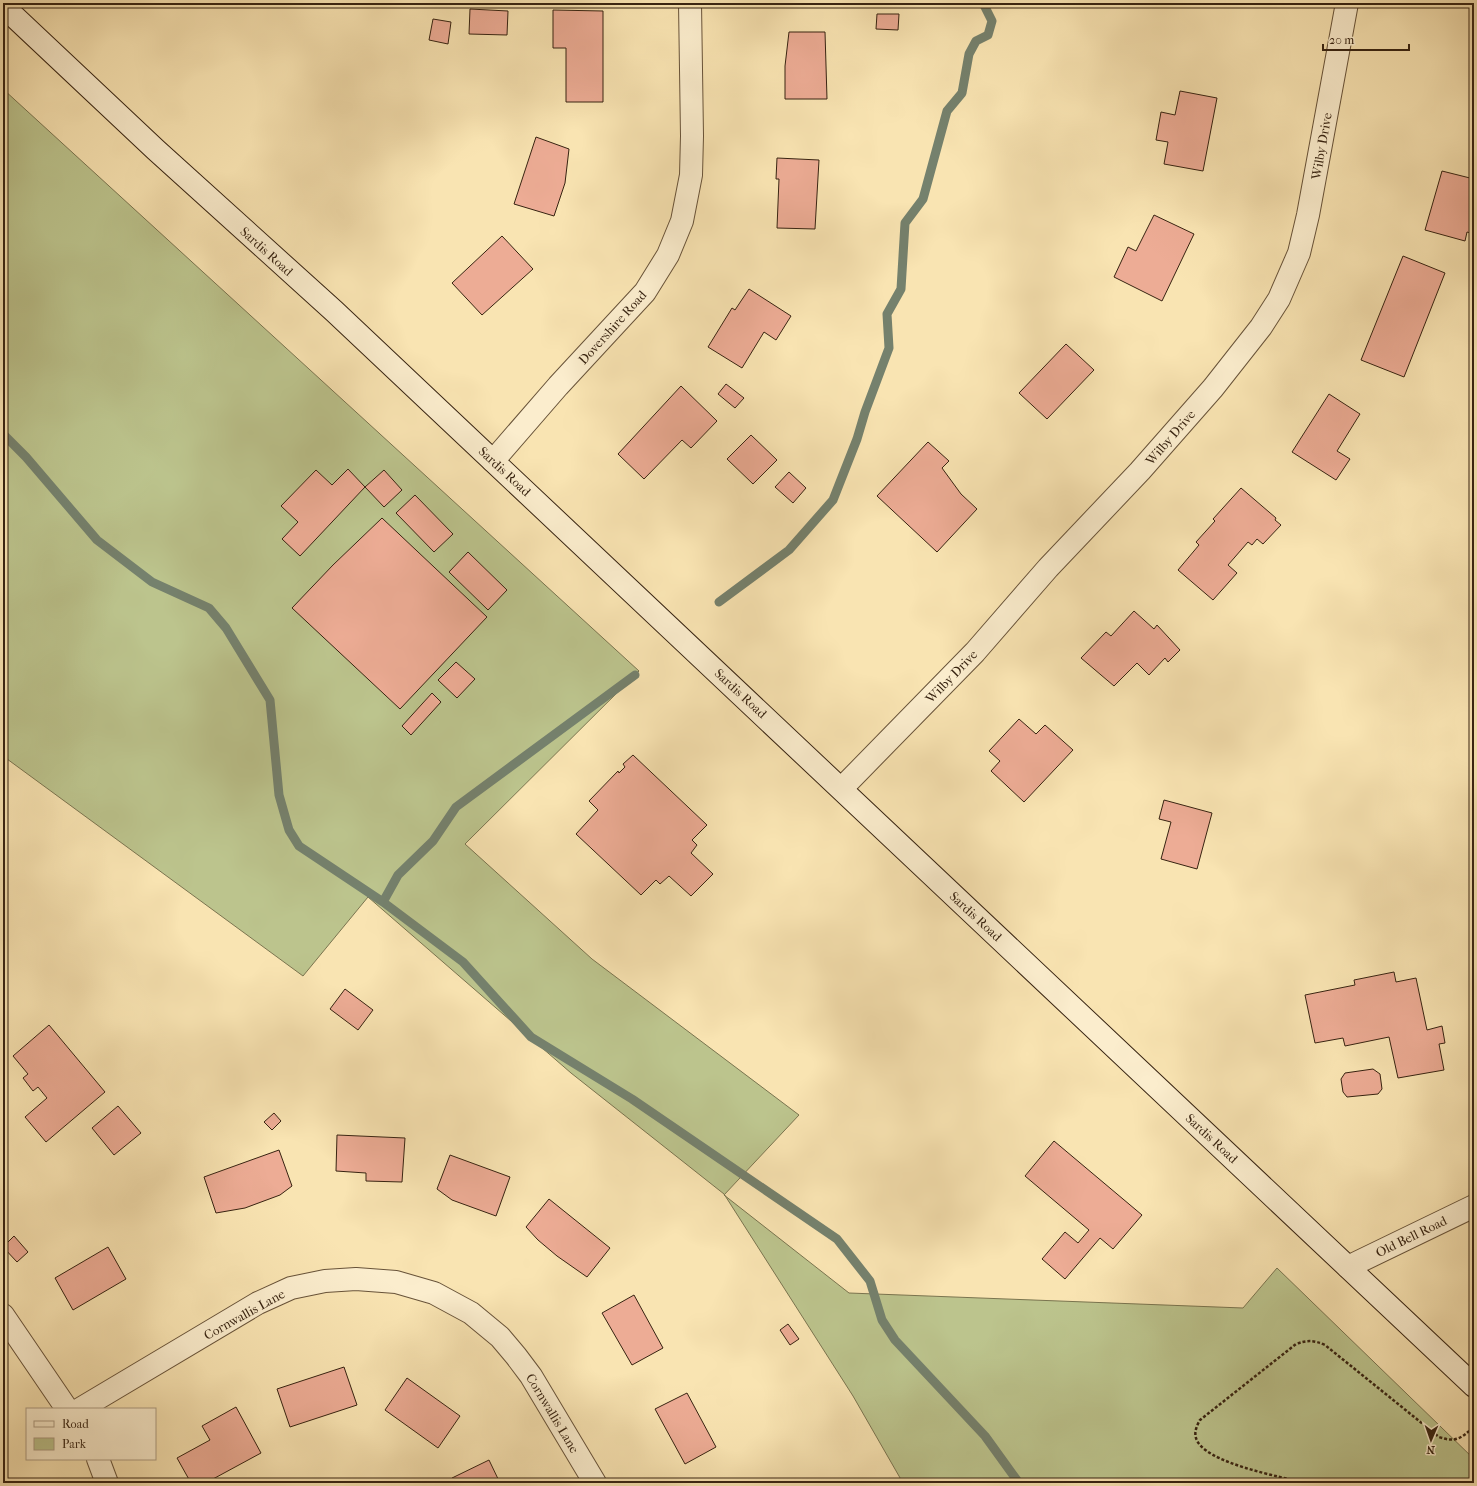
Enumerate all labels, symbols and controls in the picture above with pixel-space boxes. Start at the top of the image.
scale bar [1323,26,1409,52]
text: 20 m [1329,33,1354,47]
street label: Wilby Drive [1308,111,1335,182]
street label: Sardis Road [237,224,297,279]
street label: Dovershire Road [575,287,650,367]
street label: Wilby Drive [1142,406,1199,469]
street label: Sardis Road [476,444,534,500]
street label: Wilby Drive [922,646,981,707]
street label: Sardis Road [712,666,770,722]
street label: Sardis Road [947,889,1005,945]
street label: Sardis Road [1183,1111,1241,1167]
street label: Old Bell Road [1373,1212,1450,1260]
street label: Cornwallis Lane [201,1286,288,1343]
street label: Cornwallis Lane [523,1371,582,1456]
legend [26,1408,156,1460]
text: Road [62,1417,89,1431]
north arrow [1411,1420,1451,1460]
text: Park [62,1437,87,1451]
text: N [1426,1443,1435,1456]

